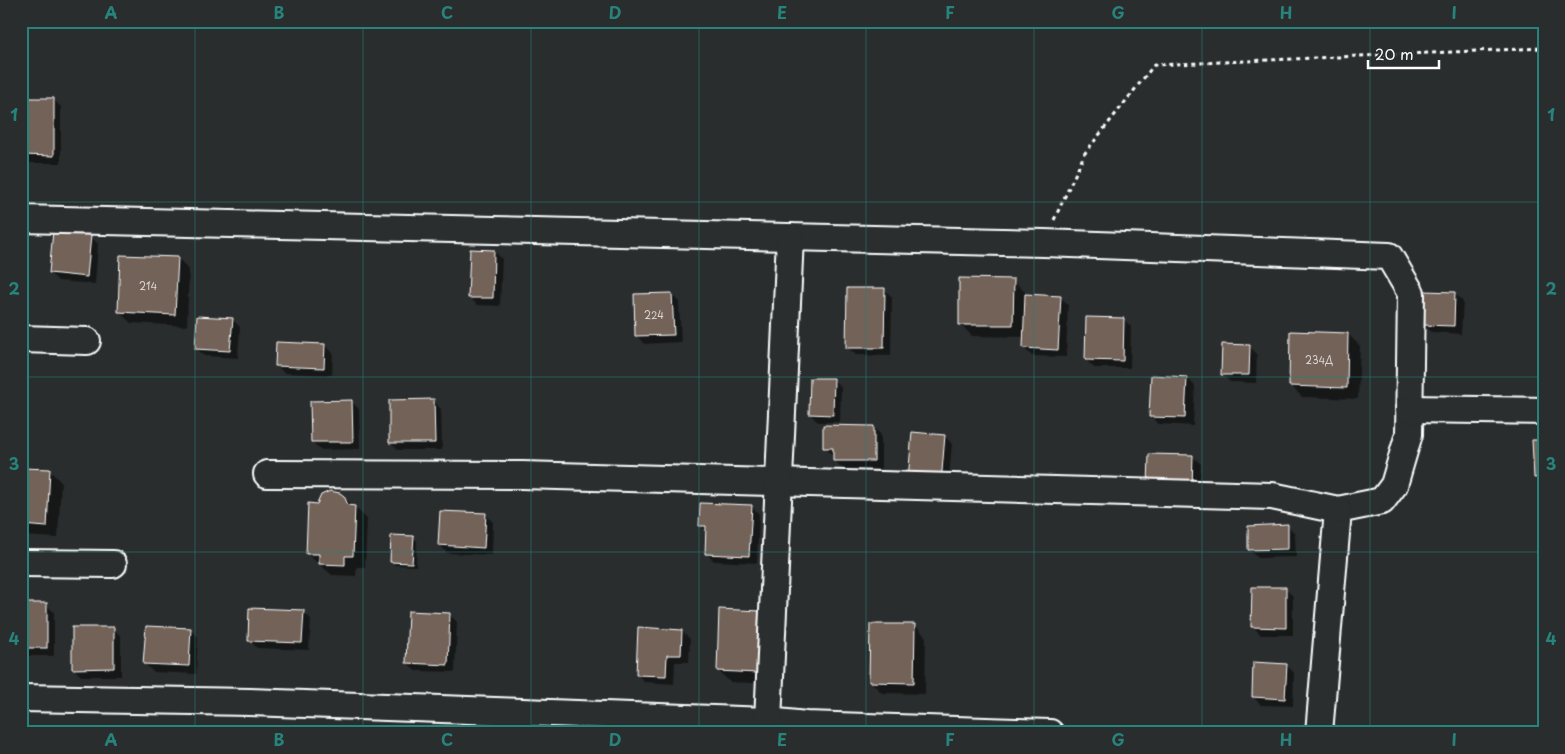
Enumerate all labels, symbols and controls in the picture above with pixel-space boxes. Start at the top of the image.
text: A [105,0,118,24]
text: B [274,0,285,24]
text: C [441,0,453,24]
text: D [609,0,621,24]
text: E [777,0,787,24]
text: F [945,0,955,24]
text: G [1111,0,1125,24]
text: H [1280,0,1292,24]
text: I [1451,0,1457,24]
scale bar [1368,38,1439,70]
text: 20 m [1375,42,1414,65]
text: 1 [10,102,18,126]
text: 1 [1547,102,1555,126]
text: 2 [8,276,20,300]
text: 2 [1545,276,1557,300]
house number: 214 [139,278,157,293]
house number: 224 [644,307,664,322]
house number: 234Д [1305,352,1333,367]
text: 3 [9,451,19,475]
text: 3 [1546,451,1556,475]
text: 4 [9,626,20,650]
text: 4 [1546,626,1557,650]
text: A [105,727,118,751]
text: B [274,727,285,751]
text: C [441,727,453,751]
text: D [609,727,621,751]
text: E [777,727,787,751]
text: F [945,727,955,751]
text: G [1111,727,1125,751]
text: H [1280,727,1292,751]
text: I [1451,727,1457,751]

